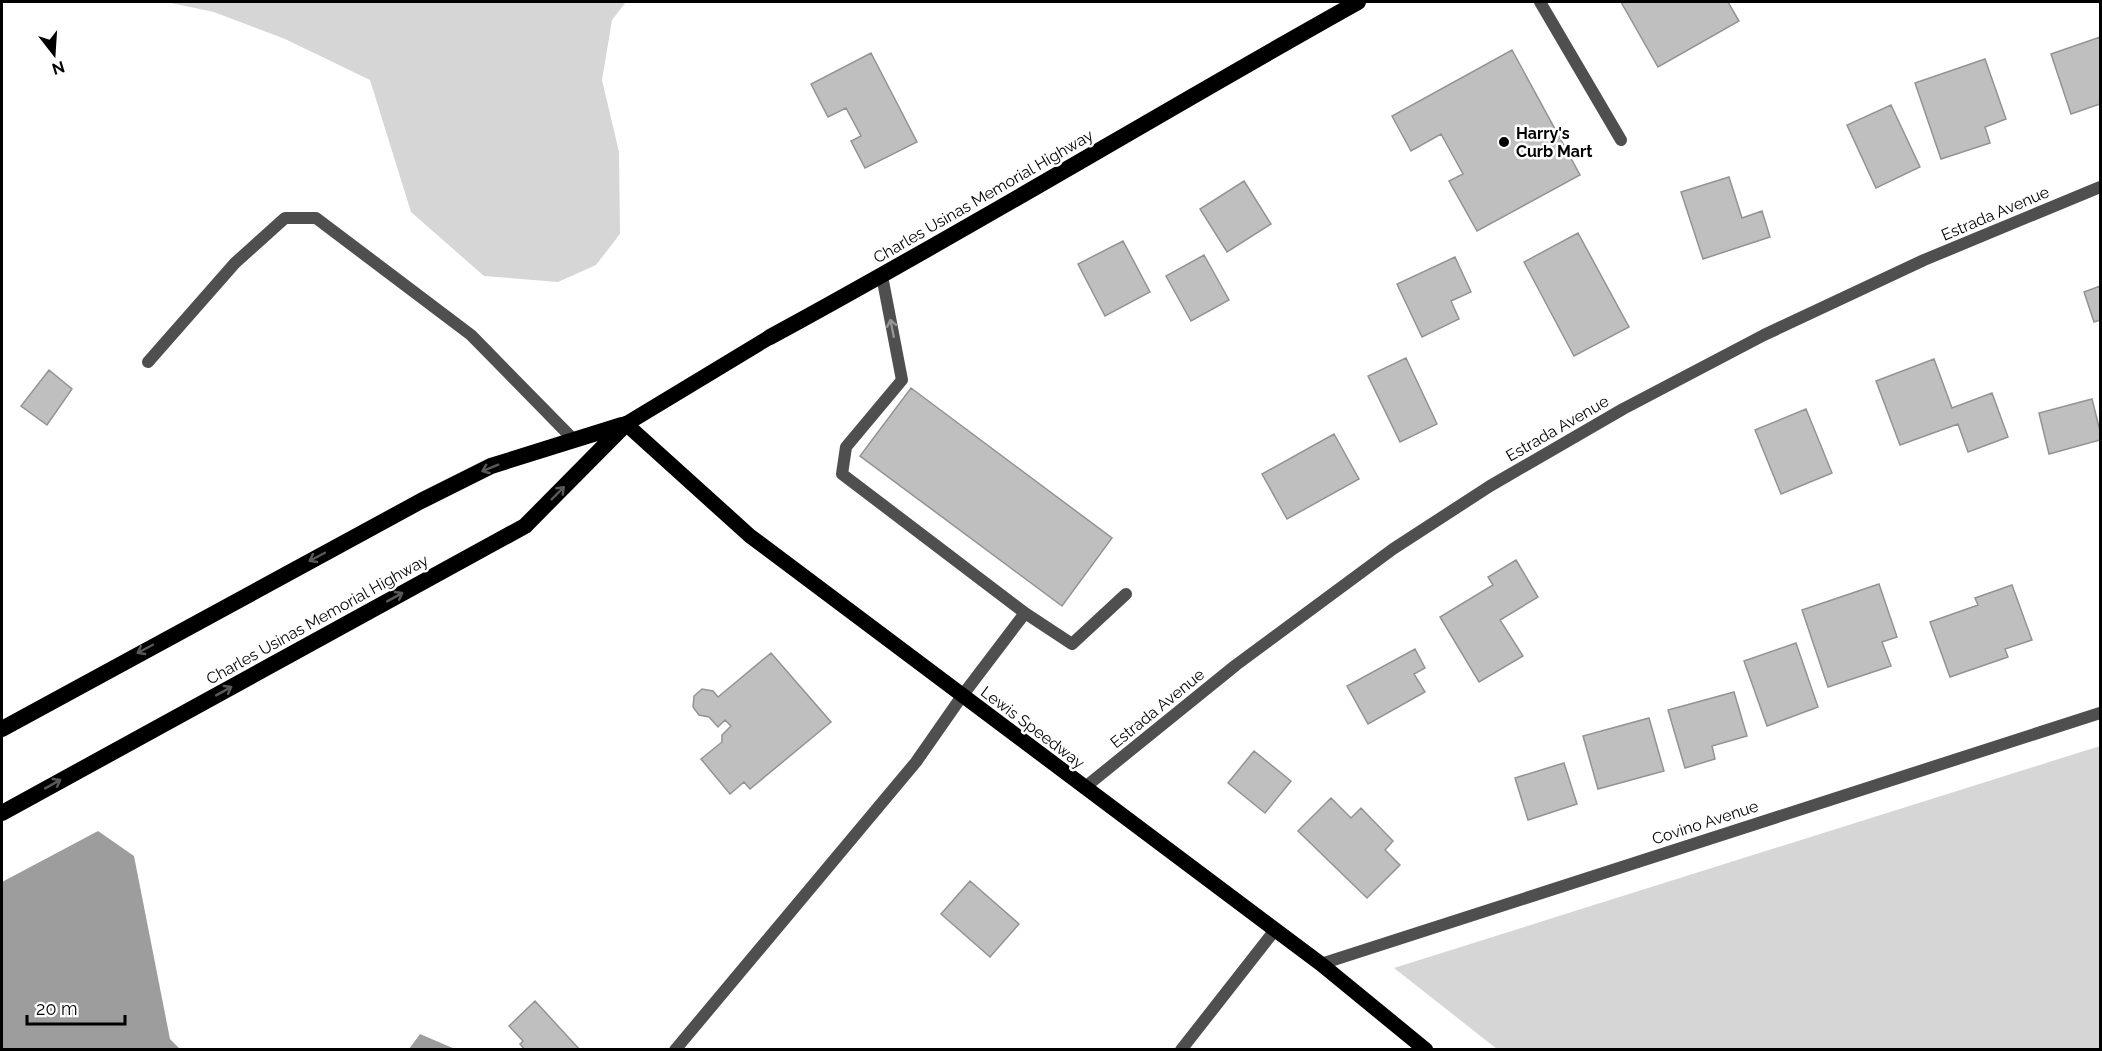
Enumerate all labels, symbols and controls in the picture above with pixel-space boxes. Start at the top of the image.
north arrow [24,24,84,84]
text: N [50,57,67,79]
place label: Harry's Curb Mart [1516,124,1592,161]
street label: Charles Usinas Memorial Highway [870,125,1097,267]
marker: Harry's Curb Mart [1497,135,1511,149]
street label: Estrada Avenue [1938,182,2052,245]
one-way arrow [886,318,897,338]
street label: Estrada Avenue [1502,391,1612,466]
one-way arrow [482,463,500,474]
one-way arrow [550,485,565,500]
street label: Charles Usinas Memorial Highway [203,550,432,689]
one-way arrow [309,551,326,563]
one-way arrow [386,591,403,603]
one-way arrow [137,644,155,655]
street label: Estrada Avenue [1106,665,1208,752]
street label: Lewis Speedway [977,682,1089,773]
one-way arrow [214,685,232,696]
one-way arrow [44,778,61,790]
street label: Covino Avenue [1650,796,1761,849]
scale bar [27,988,124,1026]
text: 20 m [36,998,78,1019]

